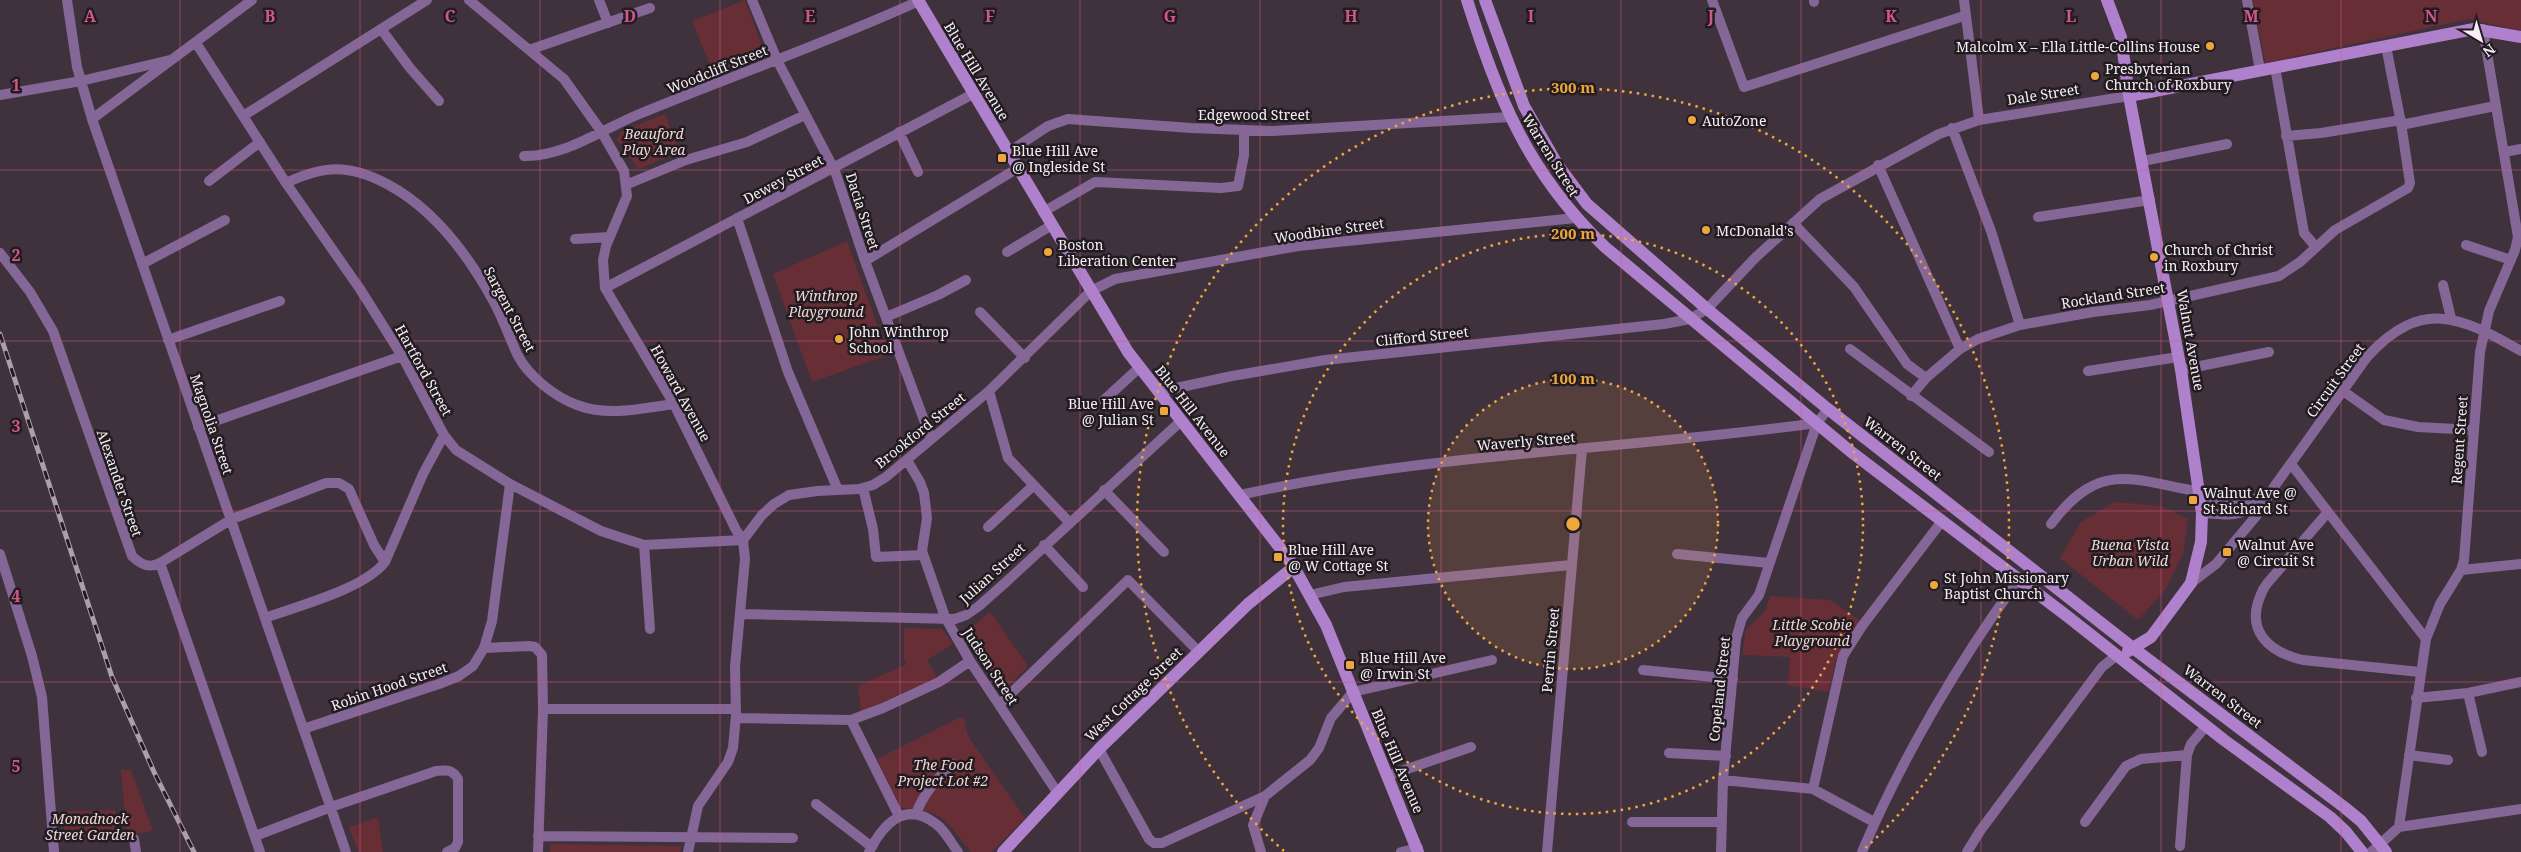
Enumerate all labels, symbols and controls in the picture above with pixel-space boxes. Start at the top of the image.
text: A [84,5,97,27]
text: B [265,5,276,27]
text: C [445,5,456,27]
text: D [624,5,636,27]
text: E [805,5,815,27]
text: F [985,5,995,27]
text: G [1164,5,1176,27]
text: H [1344,5,1358,27]
text: I [1528,5,1534,27]
text: J [1707,5,1715,27]
text: K [1885,5,1897,27]
text: L [2066,5,2076,27]
text: M [2243,5,2259,27]
text: N [2425,5,2438,27]
north arrow [2456,15,2506,65]
street label: Blue Hill Avenue [940,18,1014,124]
place label: Malcolm X – Ella Little-Collins House [1956,37,2200,56]
street label: Woodcliff Street [664,40,770,98]
marker: Malcolm X – Ella Little-Collins House [2204,40,2216,52]
text: N [2479,40,2500,62]
place label: Presbyterian Church of Roxbury [2105,59,2232,94]
marker: Presbyterian Church of Roxbury [2089,70,2101,82]
text: 1 [11,74,21,96]
text: 300 m [1551,77,1595,97]
street label: Dale Street [2006,79,2080,109]
street label: Edgewood Street [1198,105,1310,124]
street label: Warren Street [1518,110,1584,200]
place label: AutoZone [1702,111,1766,130]
marker: AutoZone [1686,114,1698,126]
park label: Beauford Play Area [622,124,686,159]
place label: Blue Hill Ave @ Ingleside St [1012,141,1105,176]
street label: Dewey Street [740,150,826,208]
marker: Blue Hill Ave @ Ingleside St [996,152,1008,164]
street label: Dacia Street [842,170,884,252]
street label: Woodbine Street [1273,213,1385,247]
place label: McDonald's [1716,221,1794,240]
text: 200 m [1551,223,1595,243]
marker: McDonald's [1700,224,1712,236]
place label: Boston Liberation Center [1058,235,1176,270]
place label: Church of Christ in Roxbury [2164,240,2273,275]
text: 2 [11,244,21,266]
marker: Boston Liberation Center [1042,246,1054,258]
marker: Church of Christ in Roxbury [2148,251,2160,263]
street label: Sargent Street [480,263,540,355]
street label: Rockland Street [2060,277,2166,313]
park label: Winthrop Playground [787,286,864,321]
street label: Walnut Avenue [2173,288,2209,392]
street label: Hartford Street [391,321,457,419]
place label: John Winthrop School [848,322,949,357]
street label: Clifford Street [1375,322,1469,350]
marker: John Winthrop School [833,333,845,345]
street label: Circuit Street [2302,339,2368,421]
street label: Howard Avenue [647,341,715,445]
street label: Blue Hill Avenue [1151,361,1235,461]
text: 100 m [1551,368,1595,388]
street label: Magnolia Street [186,371,238,477]
street label: Brookford Street [871,388,969,472]
place label: Blue Hill Ave @ Julian St [1068,394,1154,429]
street label: Regent Street [2446,395,2472,485]
marker: Blue Hill Ave @ Julian St [1158,405,1170,417]
street label: Warren Street [1860,412,1946,484]
text: 3 [11,415,21,437]
street label: Alexander Street [93,427,147,539]
street label: Waverly Street [1476,427,1576,455]
place label: Walnut Ave @ St Richard St [2203,483,2297,518]
marker: Walnut Ave @ St Richard St [2187,494,2199,506]
centre of rings [1564,515,1582,533]
park label: Buena Vista Urban Wild [2090,535,2170,570]
place label: Walnut Ave @ Circuit St [2237,535,2315,570]
street label: Julian Street [954,538,1029,608]
place label: Blue Hill Ave @ W Cottage St [1288,540,1389,575]
marker: Walnut Ave @ Circuit St [2221,546,2233,558]
marker: Blue Hill Ave @ W Cottage St [1272,551,1284,563]
place label: St John Missionary Baptist Church [1944,568,2069,603]
marker: St John Missionary Baptist Church [1928,579,1940,591]
text: 4 [11,585,21,607]
street label: Perrin Street [1537,607,1563,693]
park label: Little Scobie Playground [1771,615,1852,650]
street label: Judson Street [958,623,1023,708]
street label: Copeland Street [1704,636,1734,742]
street label: West Cottage Street [1080,643,1186,745]
place label: Blue Hill Ave @ Irwin St [1360,648,1446,683]
street label: Robin Hood Street [328,657,450,715]
marker: Blue Hill Ave @ Irwin St [1344,659,1356,671]
street label: Warren Street [2180,660,2266,732]
street label: Blue Hill Avenue [1367,706,1429,816]
text: 5 [11,755,21,777]
park label: The Food Project Lot #2 [897,755,989,790]
park label: Monadnock Street Garden [45,809,135,844]

